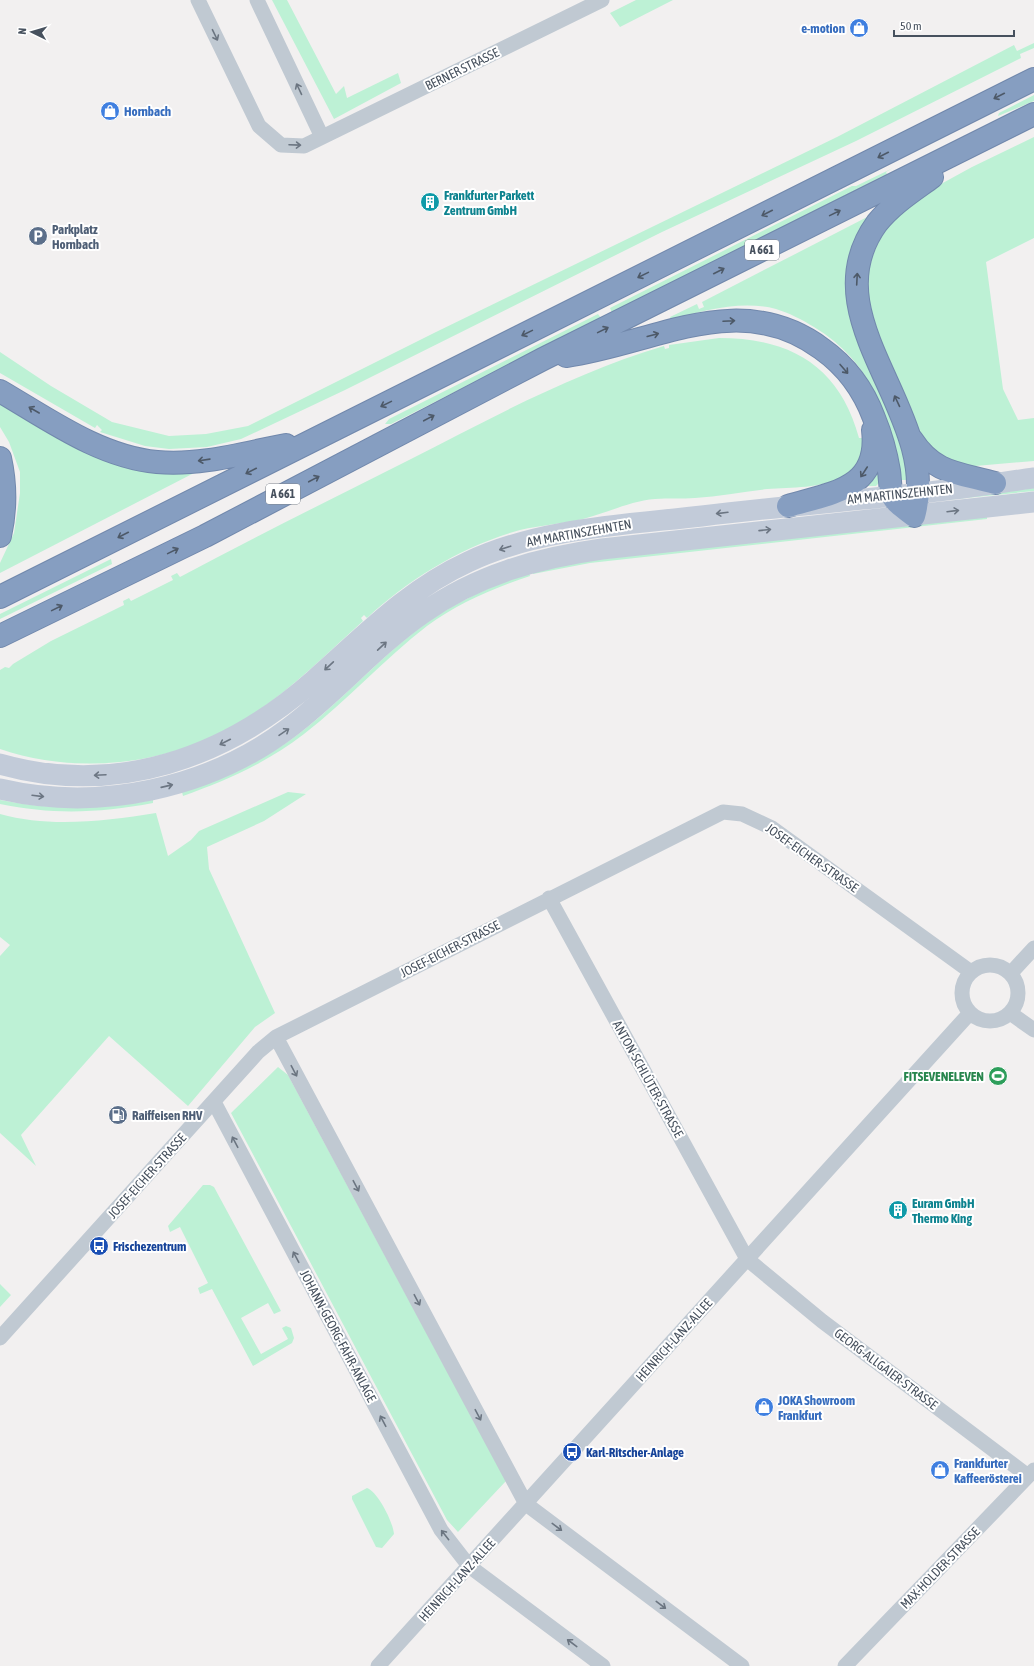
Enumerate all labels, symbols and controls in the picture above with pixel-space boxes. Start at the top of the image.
north arrow [12,12,52,52]
scale bar [894,12,1014,38]
shop icon: e-motion [848,17,870,39]
text: 50 m [900,19,922,33]
place label: e-motion [801,21,845,36]
text: N [16,27,28,35]
one-way arrow [212,29,219,41]
street label: BERNER STRASSE [423,44,502,93]
one-way arrow [295,84,302,96]
one-way arrow [993,93,1005,101]
shop icon: Hornbach [99,100,121,122]
place label: Hornbach [124,104,171,119]
one-way arrow [288,141,301,149]
one-way arrow [877,152,889,159]
place label: Frankfurter Parkett Zentrum GmbH [444,188,534,218]
building icon: Frankfurter Parkett Zentrum GmbH [419,191,441,213]
one-way arrow [829,209,841,216]
one-way arrow [761,210,773,218]
place label: Parkplatz Hornbach [52,222,99,252]
parking icon: Parkplatz Hornbach [27,225,49,247]
road number: A 661 [745,240,779,260]
one-way arrow [713,267,725,275]
one-way arrow [638,272,650,280]
one-way arrow [853,273,861,286]
one-way arrow [722,318,735,325]
one-way arrow [597,325,609,333]
one-way arrow [521,330,533,337]
one-way arrow [646,331,659,338]
one-way arrow [840,364,849,375]
one-way arrow [893,395,900,407]
one-way arrow [380,401,392,408]
one-way arrow [28,406,40,414]
one-way arrow [423,414,435,422]
one-way arrow [198,456,211,464]
one-way arrow [860,466,868,477]
one-way arrow [246,468,258,475]
one-way arrow [308,474,320,482]
street label: AM MARTINSZEHNTEN [846,481,954,507]
road number: A 661 [266,484,300,504]
one-way arrow [946,507,959,515]
one-way arrow [715,510,728,517]
street label: AM MARTINSZEHNTEN [525,516,633,550]
one-way arrow [758,526,771,534]
one-way arrow [117,532,129,540]
one-way arrow [499,545,512,552]
one-way arrow [167,547,179,554]
one-way arrow [50,604,62,611]
one-way arrow [377,641,387,651]
one-way arrow [324,661,334,671]
one-way arrow [278,727,290,735]
one-way arrow [219,739,231,746]
one-way arrow [94,771,107,779]
one-way arrow [160,782,173,790]
one-way arrow [31,792,44,800]
street label: JOSEF-EICHER-STRASSE [763,821,861,896]
street label: JOSEF-EICHER-STRASSE [398,917,502,980]
street label: ANTON-SCHLÜTER-STRASSE [610,1018,687,1140]
one-way arrow [291,1065,299,1077]
sports icon: FITSEVENELEVEN [987,1065,1009,1087]
place label: FITSEVENELEVEN [903,1069,984,1084]
fuel station icon: Raiffeisen RHV [107,1104,129,1126]
place label: Raiffeisen RHV [132,1108,203,1123]
street label: JOSEF-EICHER-STRASSE [105,1130,189,1222]
one-way arrow [231,1136,239,1148]
one-way arrow [352,1180,360,1192]
place label: Euram GmbH Thermo King [912,1196,975,1226]
building icon: Euram GmbH Thermo King [887,1199,909,1221]
bus stop icon: Frischezentrum [88,1235,110,1257]
place label: Frischezentrum [113,1239,186,1254]
one-way arrow [292,1251,299,1263]
street label: JOHANN-GEORG-FAHR-ANLAGE [297,1267,379,1405]
one-way arrow [414,1294,421,1306]
street label: HEINRICH-LANZ-ALLEE [633,1295,715,1384]
street label: GEORG-ALLGAIER-STRASSE [832,1325,941,1413]
place label: JOKA Showroom Frankfurt [777,1393,855,1423]
shop icon: JOKA Showroom Frankfurt [753,1396,775,1418]
one-way arrow [475,1409,483,1421]
one-way arrow [379,1415,387,1427]
bus stop icon: Karl-Ritscher-Anlage [561,1441,583,1463]
place label: Karl-Ritscher-Anlage [586,1445,684,1460]
place label: Frankfurter Kaffeerösterei [954,1456,1022,1486]
shop icon: Frankfurter Kaffeerösterei [929,1459,951,1481]
one-way arrow [551,1523,562,1531]
street label: MAX-HOLDER-STRASSE [897,1524,983,1612]
one-way arrow [441,1530,449,1541]
street label: HEINRICH-LANZ-ALLEE [416,1535,498,1624]
one-way arrow [655,1601,666,1609]
one-way arrow [567,1639,578,1647]

